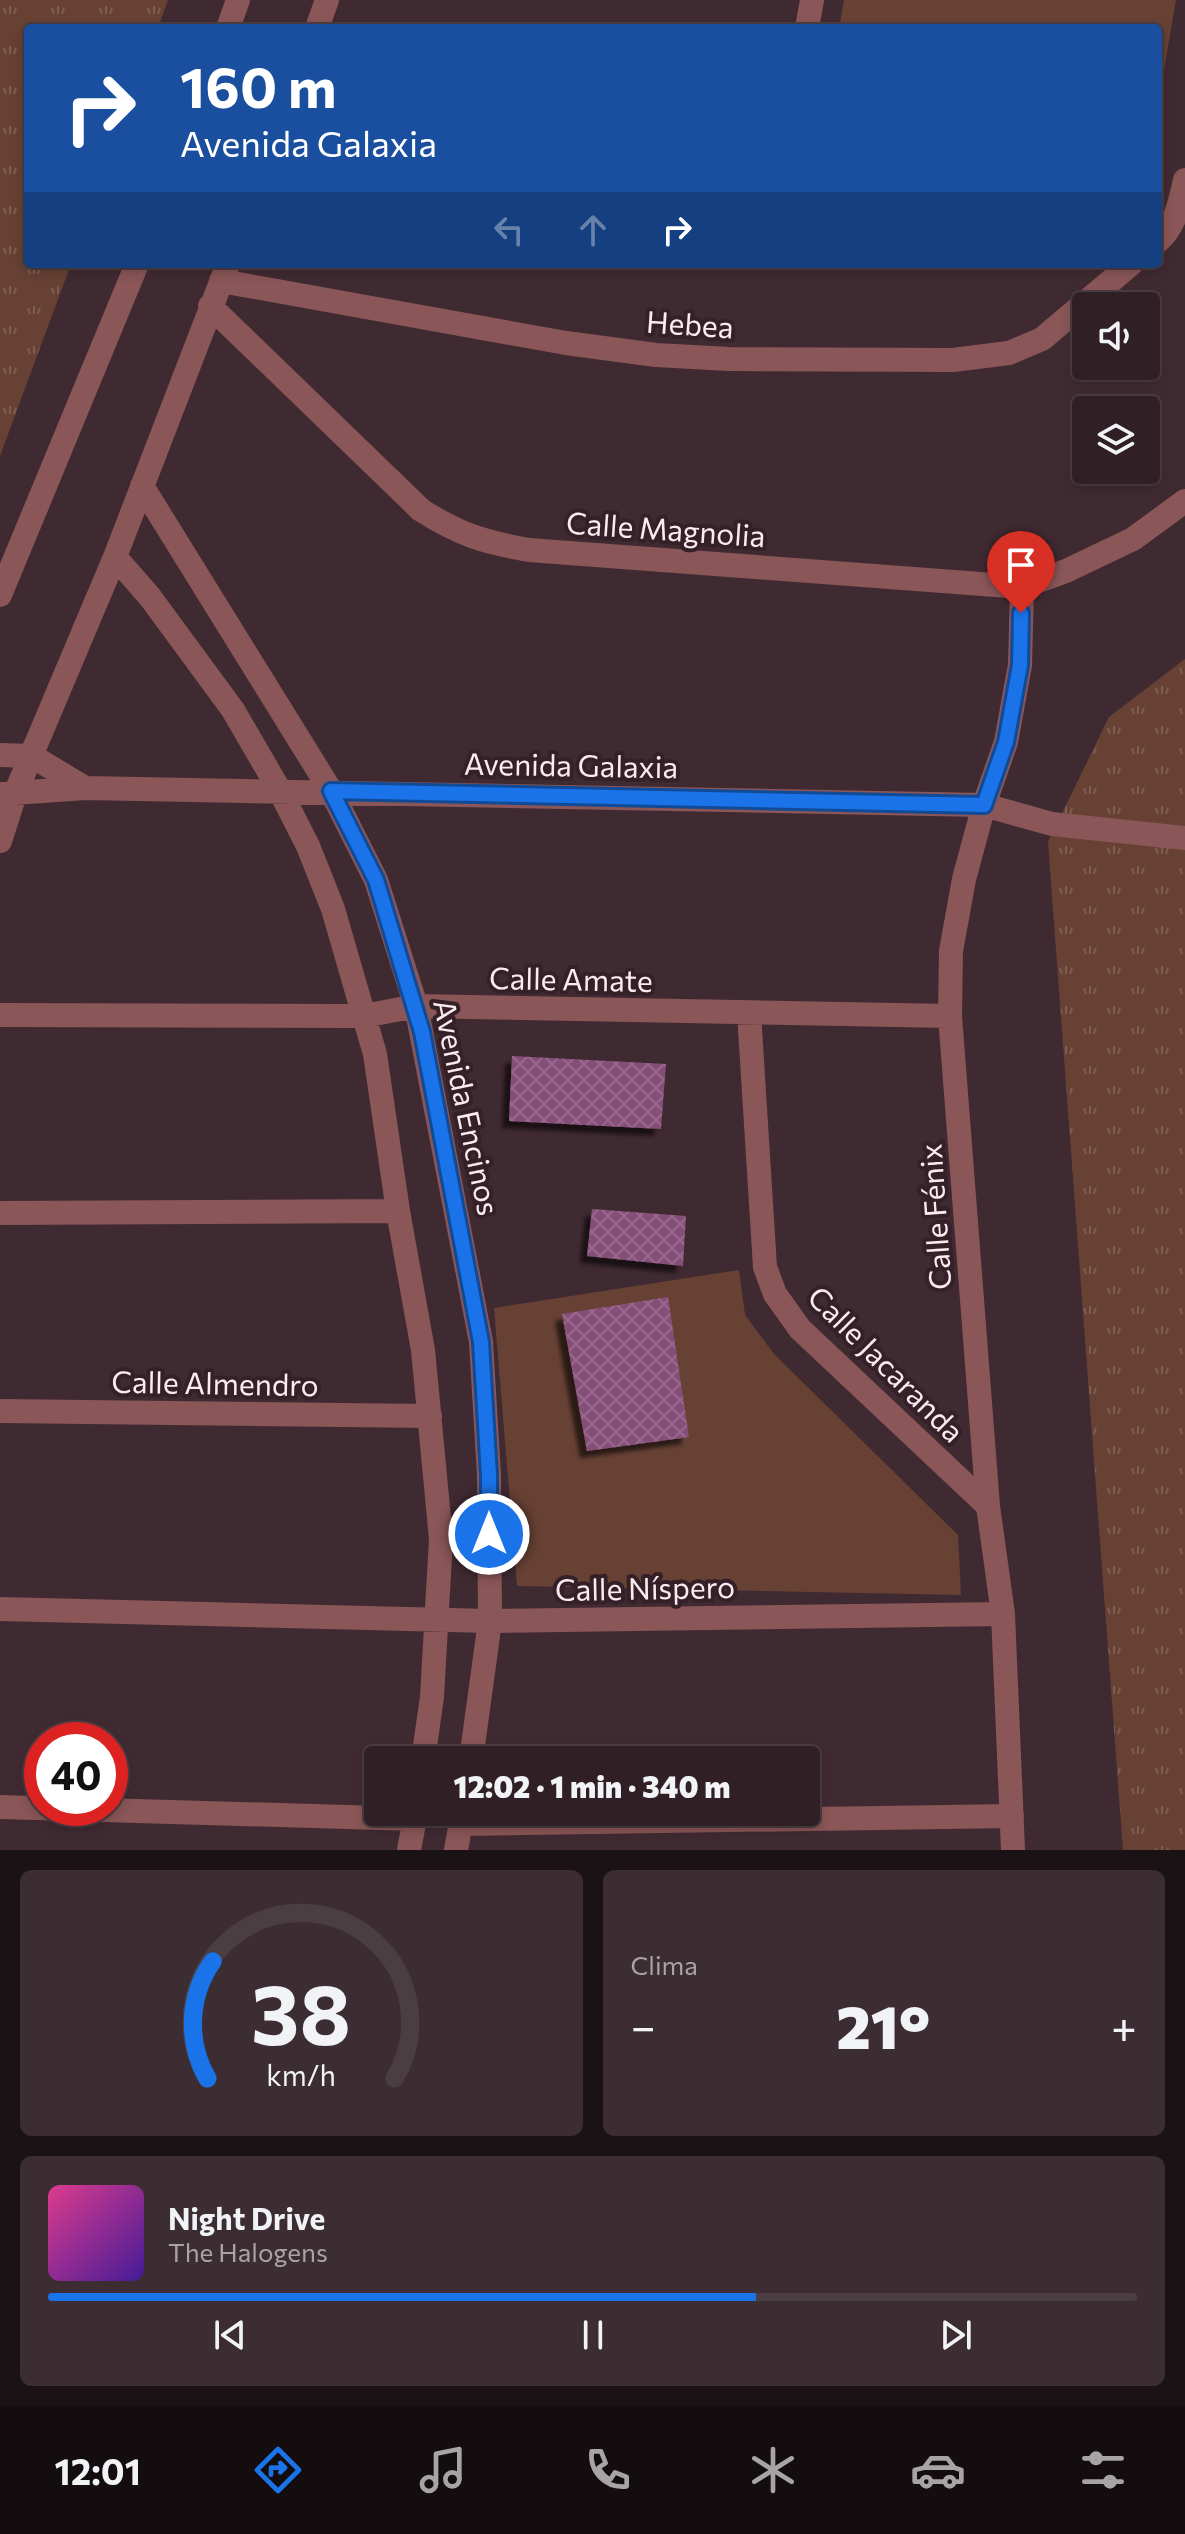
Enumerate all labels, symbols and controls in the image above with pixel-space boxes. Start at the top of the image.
text: 160 m [180,51,337,120]
icon: right [48,56,152,160]
text: Avenida Galaxia [180,120,437,164]
icon: left [487,208,531,252]
icon: ahead [571,208,615,252]
icon: right [655,208,699,252]
map controls [1072,292,1160,484]
button: sound [1072,292,1160,380]
street label: Hebea [645,301,735,345]
button: layers [1072,396,1160,484]
street label: Calle Magnolia [565,503,767,553]
pin [987,531,1055,613]
icon: arrive [999,543,1043,587]
street label: Avenida Galaxia [464,744,678,784]
street label: Calle Amate [489,958,653,998]
street label: Avenida Encinos [427,996,509,1218]
street label: Calle Fénix [910,1143,958,1291]
street label: Calle Jacaranda [801,1277,973,1449]
street label: Calle Almendro [111,1362,319,1402]
position arrow [447,1492,531,1576]
street label: Calle Níspero [555,1567,735,1607]
speed limit sign: 40 [24,1722,128,1826]
text: 12:02 · 1 min · 340 m [453,1767,731,1804]
text: Clima [631,1949,698,1980]
text: 38 [251,1960,351,2062]
text: 21° [836,1988,930,2061]
text: − [631,1998,656,2052]
text: + [1111,1998,1137,2052]
text: km/h [266,2057,336,2092]
text: Night Drive [168,2199,325,2236]
text: The Halogens [168,2236,328,2267]
icon: previous [208,2313,252,2357]
icon: pause [571,2313,615,2357]
icon: next [934,2313,978,2357]
icon: directions [250,2442,306,2498]
icon: music [415,2442,471,2498]
icon: phone [580,2442,636,2498]
icon: climate [745,2442,801,2498]
icon: car [910,2442,966,2498]
icon: filters [1075,2442,1131,2498]
text: 12:01 [54,2448,141,2492]

